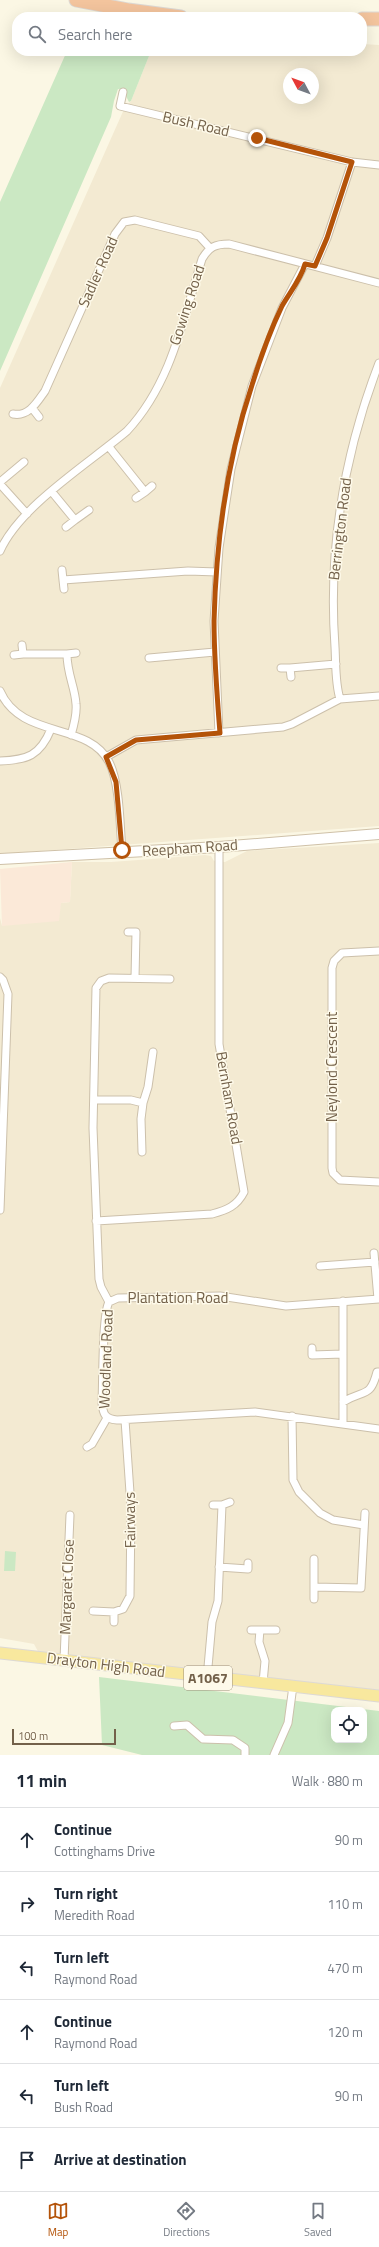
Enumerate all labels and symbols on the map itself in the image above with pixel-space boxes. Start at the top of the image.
north arrow [283,68,319,104]
street label: Bush Road [160,105,232,142]
route end [248,129,266,147]
street label: Sadler Road [72,233,123,311]
street label: Gowing Road [163,262,210,348]
street label: Berrington Road [322,476,357,582]
street label: Reepham Road [141,833,239,862]
route start [113,841,131,859]
street label: Neylond Crescent [320,1011,343,1122]
street label: Bernham Road [210,1050,249,1146]
street label: Plantation Road [128,1286,228,1309]
street label: Woodland Road [92,1309,119,1409]
street label: Fairways [118,1492,141,1548]
street label: Margaret Close [53,1539,80,1635]
street label: Drayton High Road [46,1646,167,1683]
road number: A1067 [184,1666,232,1690]
scale bar [12,1727,116,1746]

